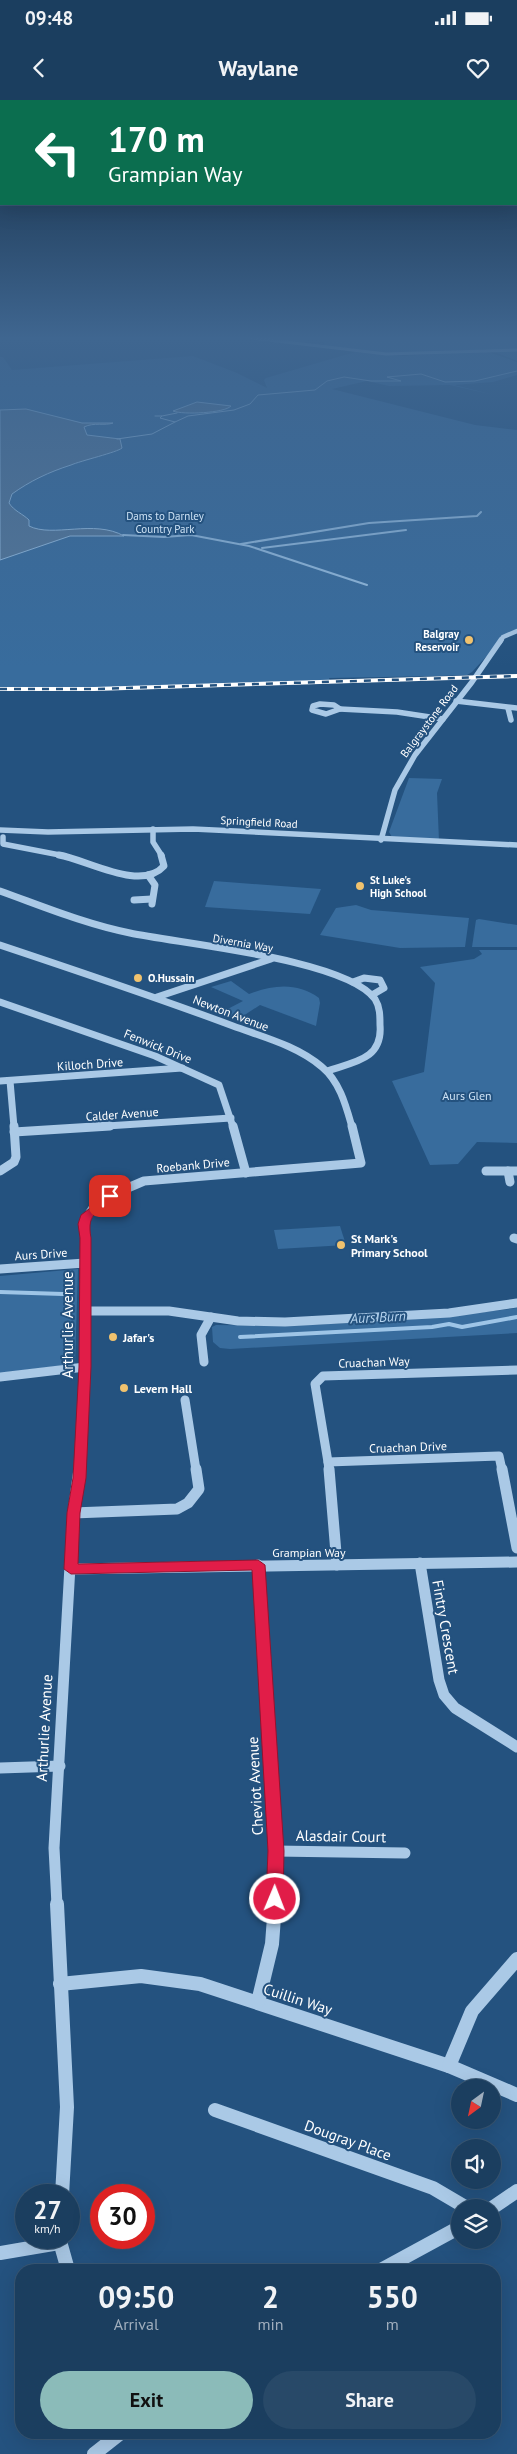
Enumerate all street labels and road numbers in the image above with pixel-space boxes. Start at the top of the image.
street label: Balgraystone Road [397,682,461,760]
street label: Springfield Road [220,813,298,831]
street label: Divernia Way [212,931,275,955]
street label: Newton Avenue [191,992,271,1034]
street label: Fenwick Drive [122,1026,194,1066]
street label: Killoch Drive [57,1054,123,1074]
street label: Calder Avenue [85,1104,159,1124]
street label: Roebank Drive [156,1154,230,1176]
street label: Aurs Drive [14,1245,68,1263]
street label: Arthurlie Avenue [58,1271,77,1379]
street label: Cruachan Way [338,1353,410,1371]
street label: Cruachan Drive [369,1438,447,1456]
street label: Grampian Way [272,1545,346,1560]
street label: Fintry Crescent [428,1578,464,1676]
street label: Arthurlie Avenue [32,1674,56,1782]
street label: Cheviot Avenue [243,1736,267,1836]
street label: Alasdair Court [296,1826,386,1846]
street label: Cuillin Way [261,1979,335,2019]
street label: Dougray Place [302,2115,394,2165]

